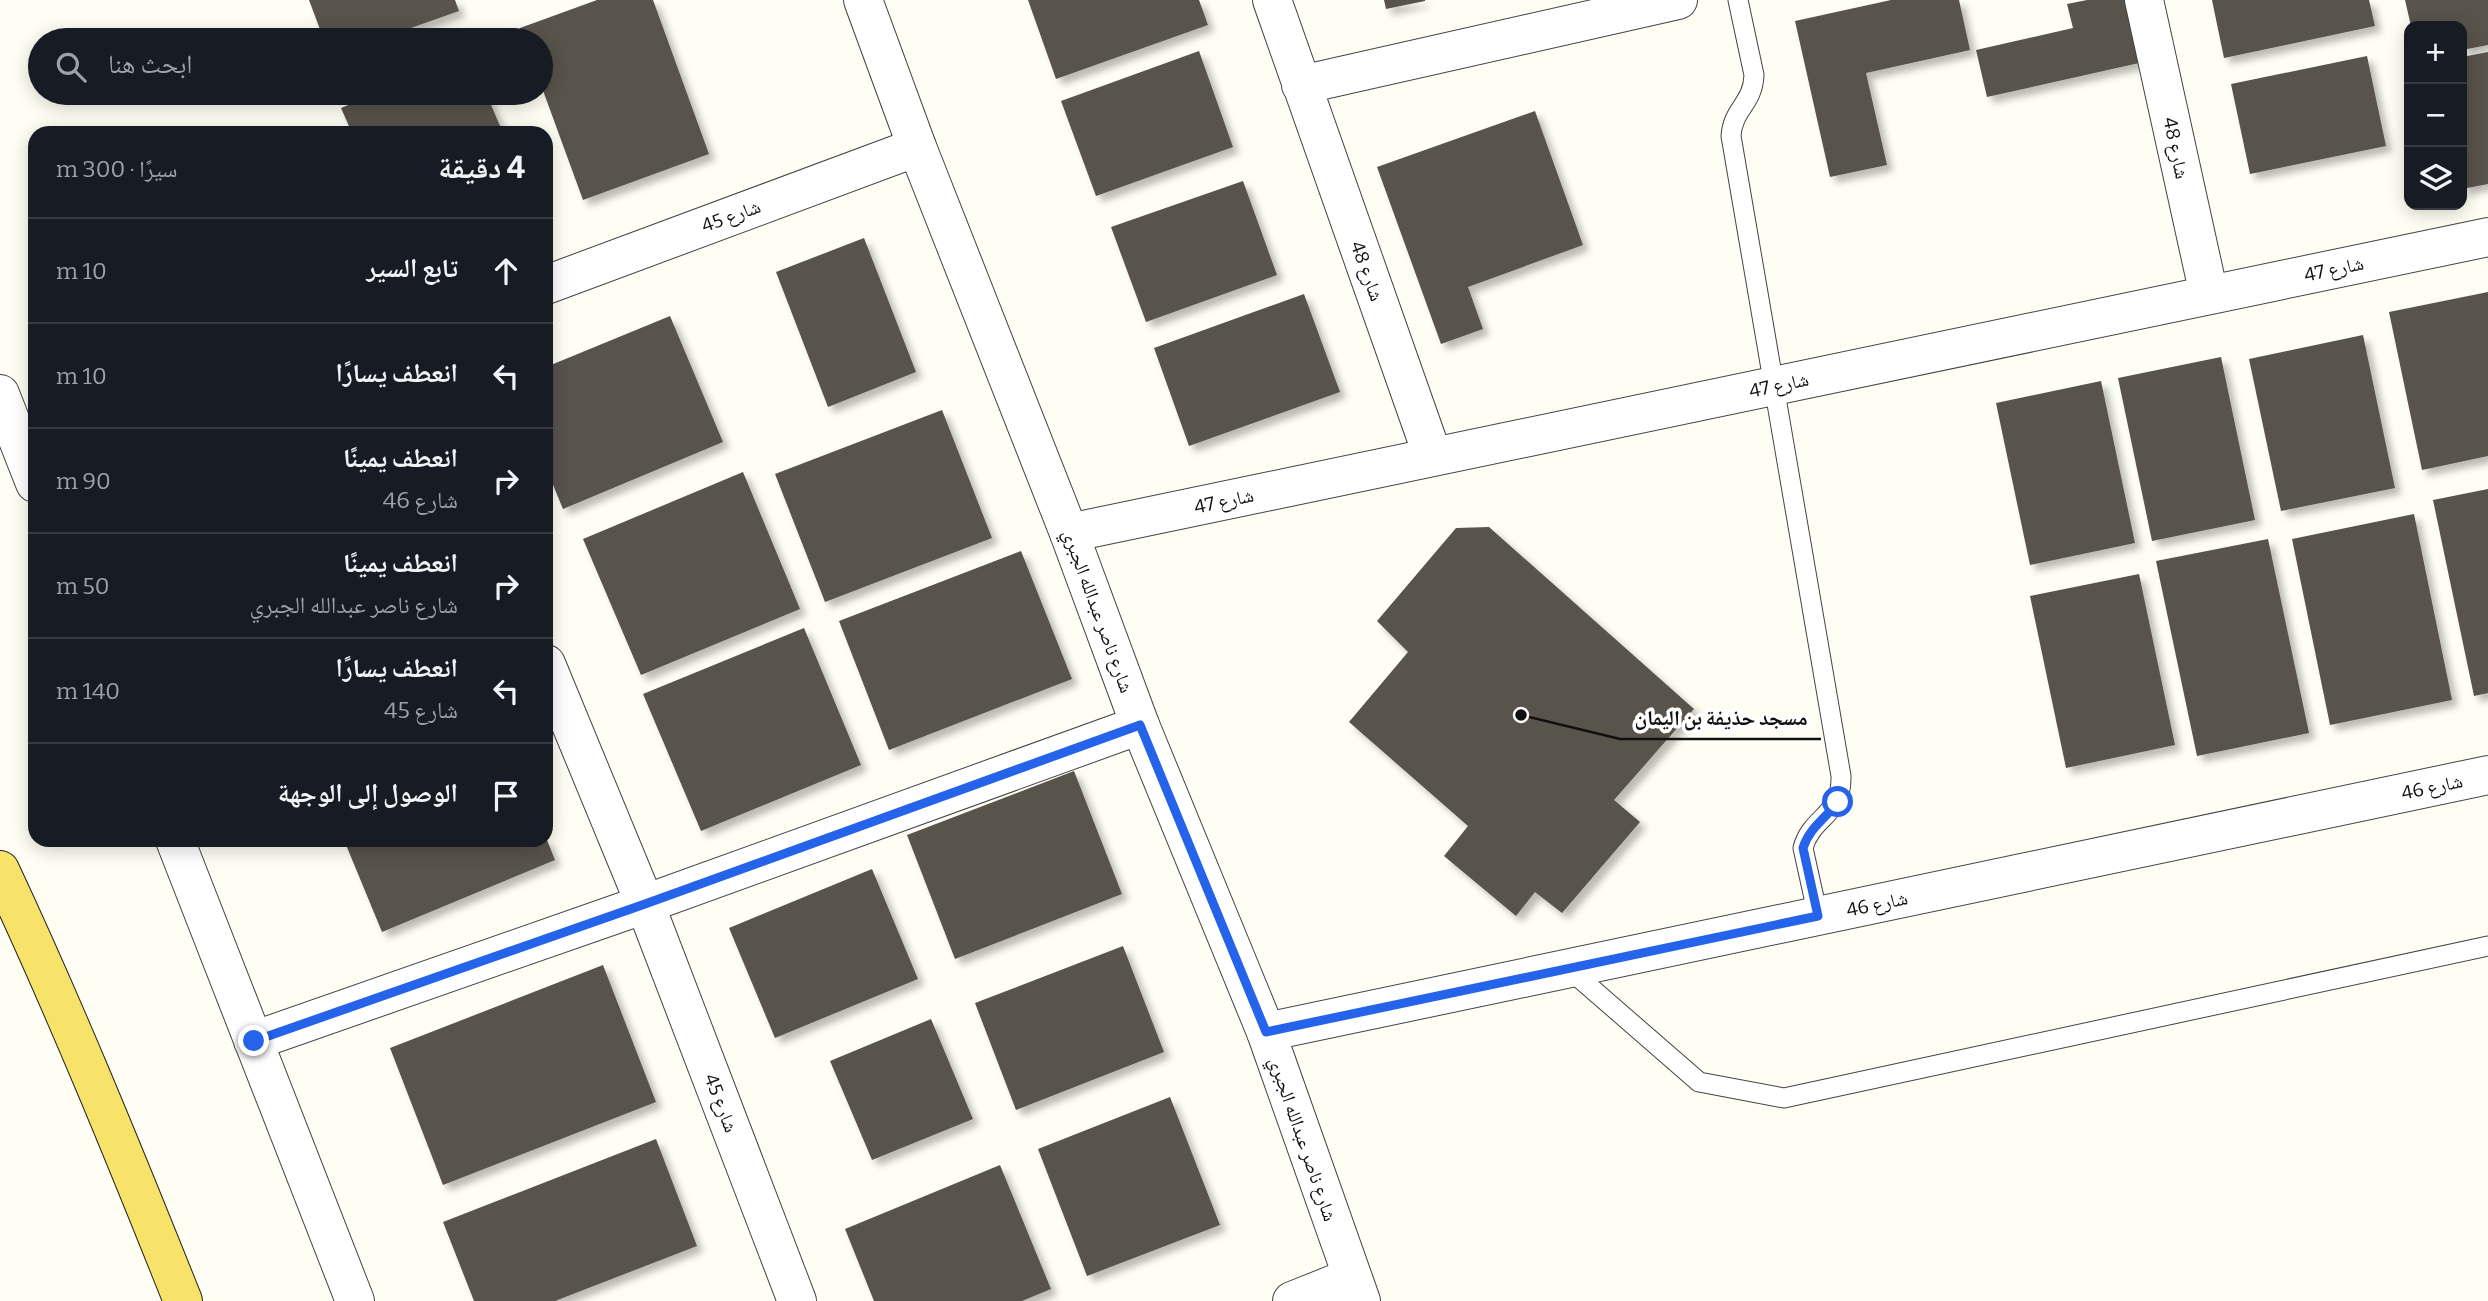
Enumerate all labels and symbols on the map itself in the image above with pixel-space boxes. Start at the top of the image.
street label: شارع 48 [2158,115,2194,181]
street label: شارع 45 [698,195,764,237]
street label: شارع 48 [1346,238,1388,304]
street label: شارع 47 [2302,251,2366,287]
street label: شارع 47 [1747,367,1811,403]
street label: شارع 47 [1192,483,1256,519]
street label: شارع ناصر عبدالله الجبري [1054,526,1138,697]
callout: مسجد حذيفة بن اليمان [1620,697,1821,739]
text: مسجد حذيفة بن اليمان [1634,705,1808,731]
street label: شارع 46 [2399,769,2465,805]
route start [1822,786,1853,817]
street label: شارع 46 [1844,886,1910,922]
route end [238,1025,269,1056]
street label: شارع ناصر عبدالله الجبري [1260,1054,1342,1225]
street label: شارع 45 [699,1070,743,1136]

